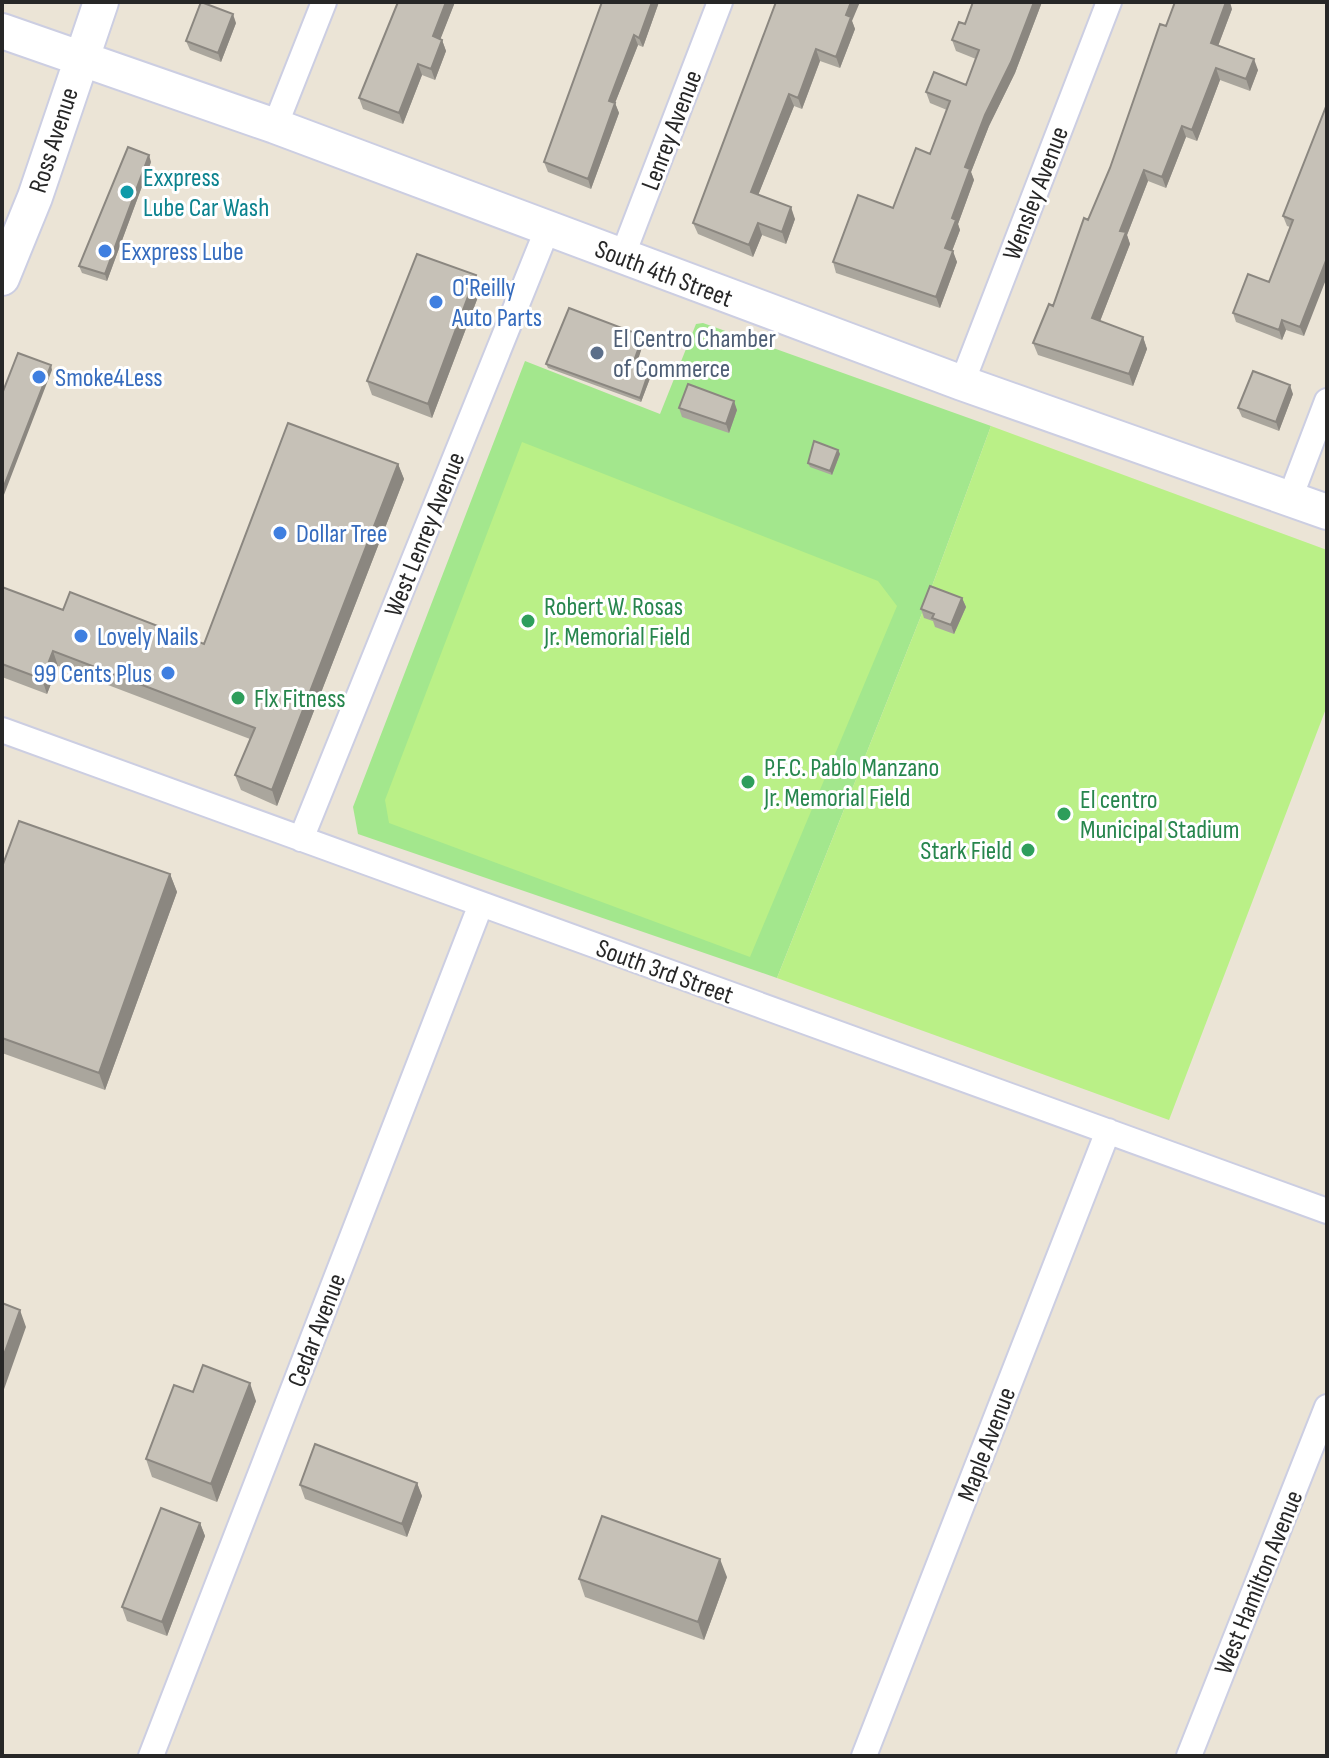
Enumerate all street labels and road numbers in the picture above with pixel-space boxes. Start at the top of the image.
street label: Lenrey Avenue [635,66,709,195]
street label: Ross Avenue [23,84,86,197]
street label: Wensley Avenue [997,123,1076,265]
street label: South 4th Street [590,234,737,315]
street label: West Lenrey Avenue [378,448,472,621]
street label: South 3rd Street [592,933,737,1012]
street label: Cedar Avenue [282,1270,353,1392]
street label: Maple Avenue [952,1383,1023,1506]
street label: West Hamilton Avenue [1208,1486,1310,1679]

